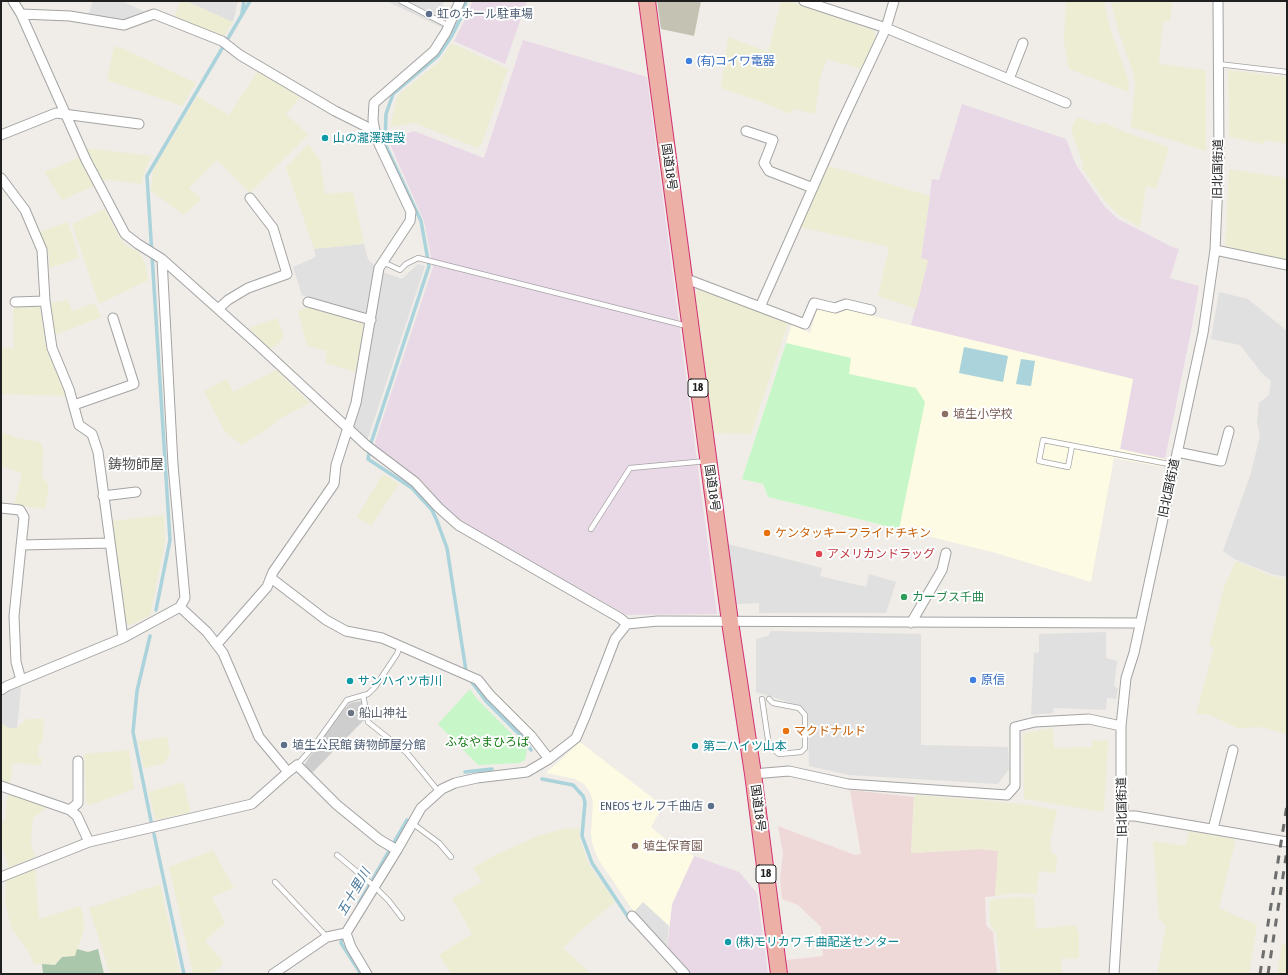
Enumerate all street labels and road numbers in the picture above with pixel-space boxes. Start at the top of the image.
street label: 旧北国街道 [1210,139,1226,199]
street label: 国道18号 [659,143,679,191]
road number: 18 [688,379,708,397]
street label: 旧北国街道 [1156,457,1182,519]
street label: 国道18号 [702,464,722,512]
street label: 旧北国街道 [1114,777,1130,837]
street label: 国道18号 [748,784,768,832]
road number: 18 [756,865,776,883]

